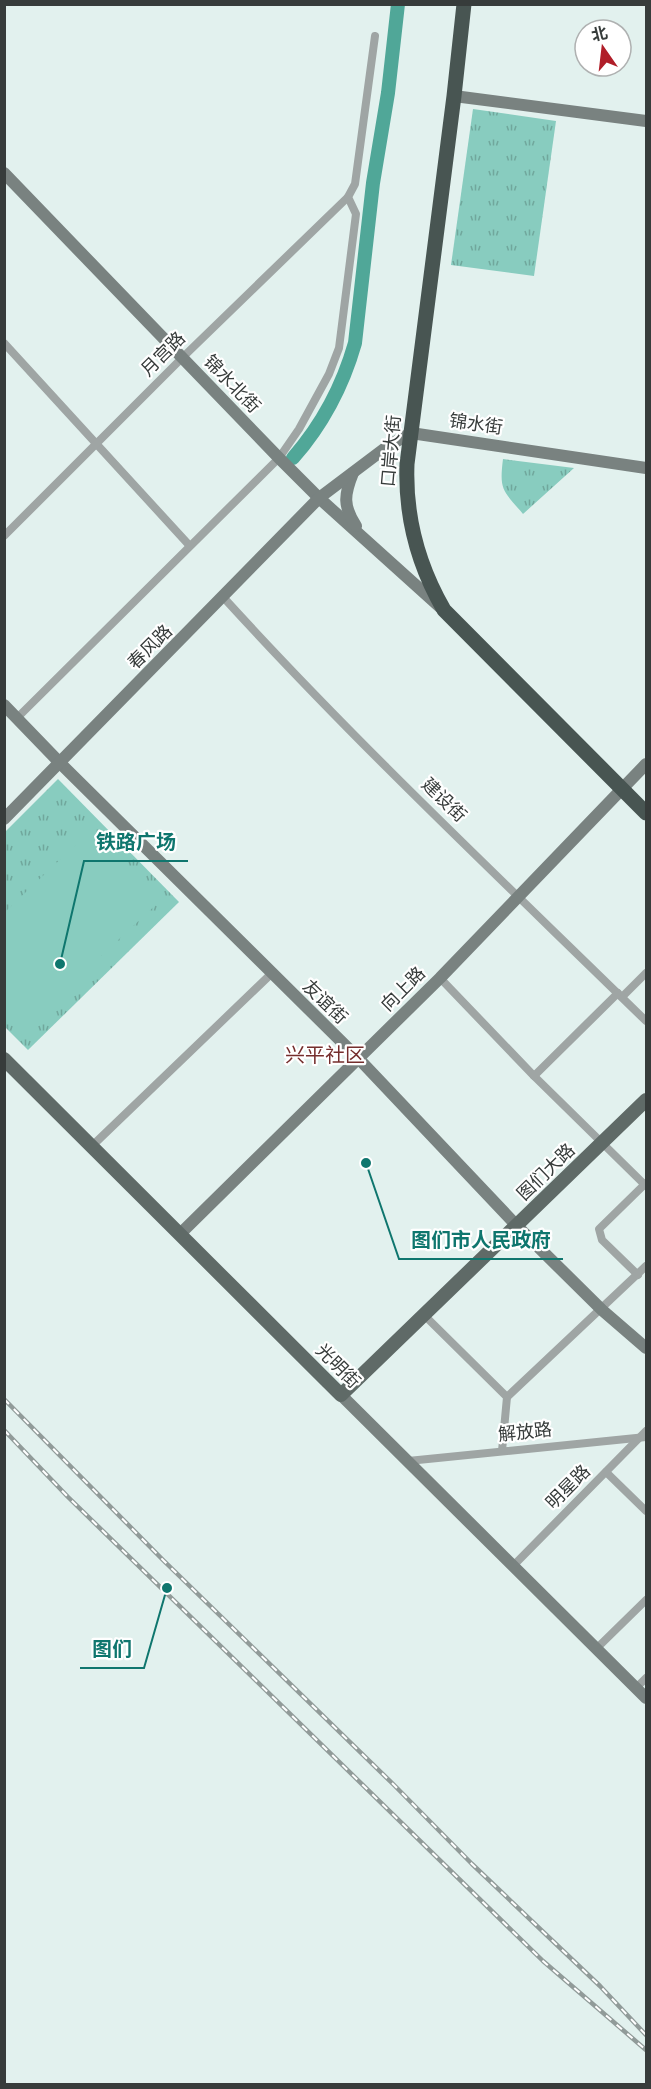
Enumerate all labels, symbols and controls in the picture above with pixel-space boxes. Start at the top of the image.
north arrow [573,18,633,78]
text: 北 [589,22,610,45]
street label: 月宫路 [136,327,190,381]
street label: 锦水北街 [199,350,265,418]
street label: 锦水街 [448,409,504,439]
street label: 口岸大街 [377,414,405,488]
street label: 春风路 [123,620,177,674]
street label: 建设街 [417,773,471,827]
callout: 铁路广场 [84,823,188,861]
text: 铁路广场 [96,830,176,854]
street label: 向上路 [376,962,430,1016]
street label: 友谊街 [298,975,352,1029]
district label: 兴平社区 [285,1043,365,1067]
street label: 图们大路 [512,1139,580,1205]
callout: 图们市人民政府 [399,1221,563,1259]
text: 图们市人民政府 [411,1228,551,1252]
street label: 光明街 [311,1339,365,1393]
street label: 解放路 [497,1418,553,1446]
street label: 明星路 [541,1460,595,1514]
callout: 图们 [80,1630,144,1668]
text: 图们 [92,1637,132,1661]

